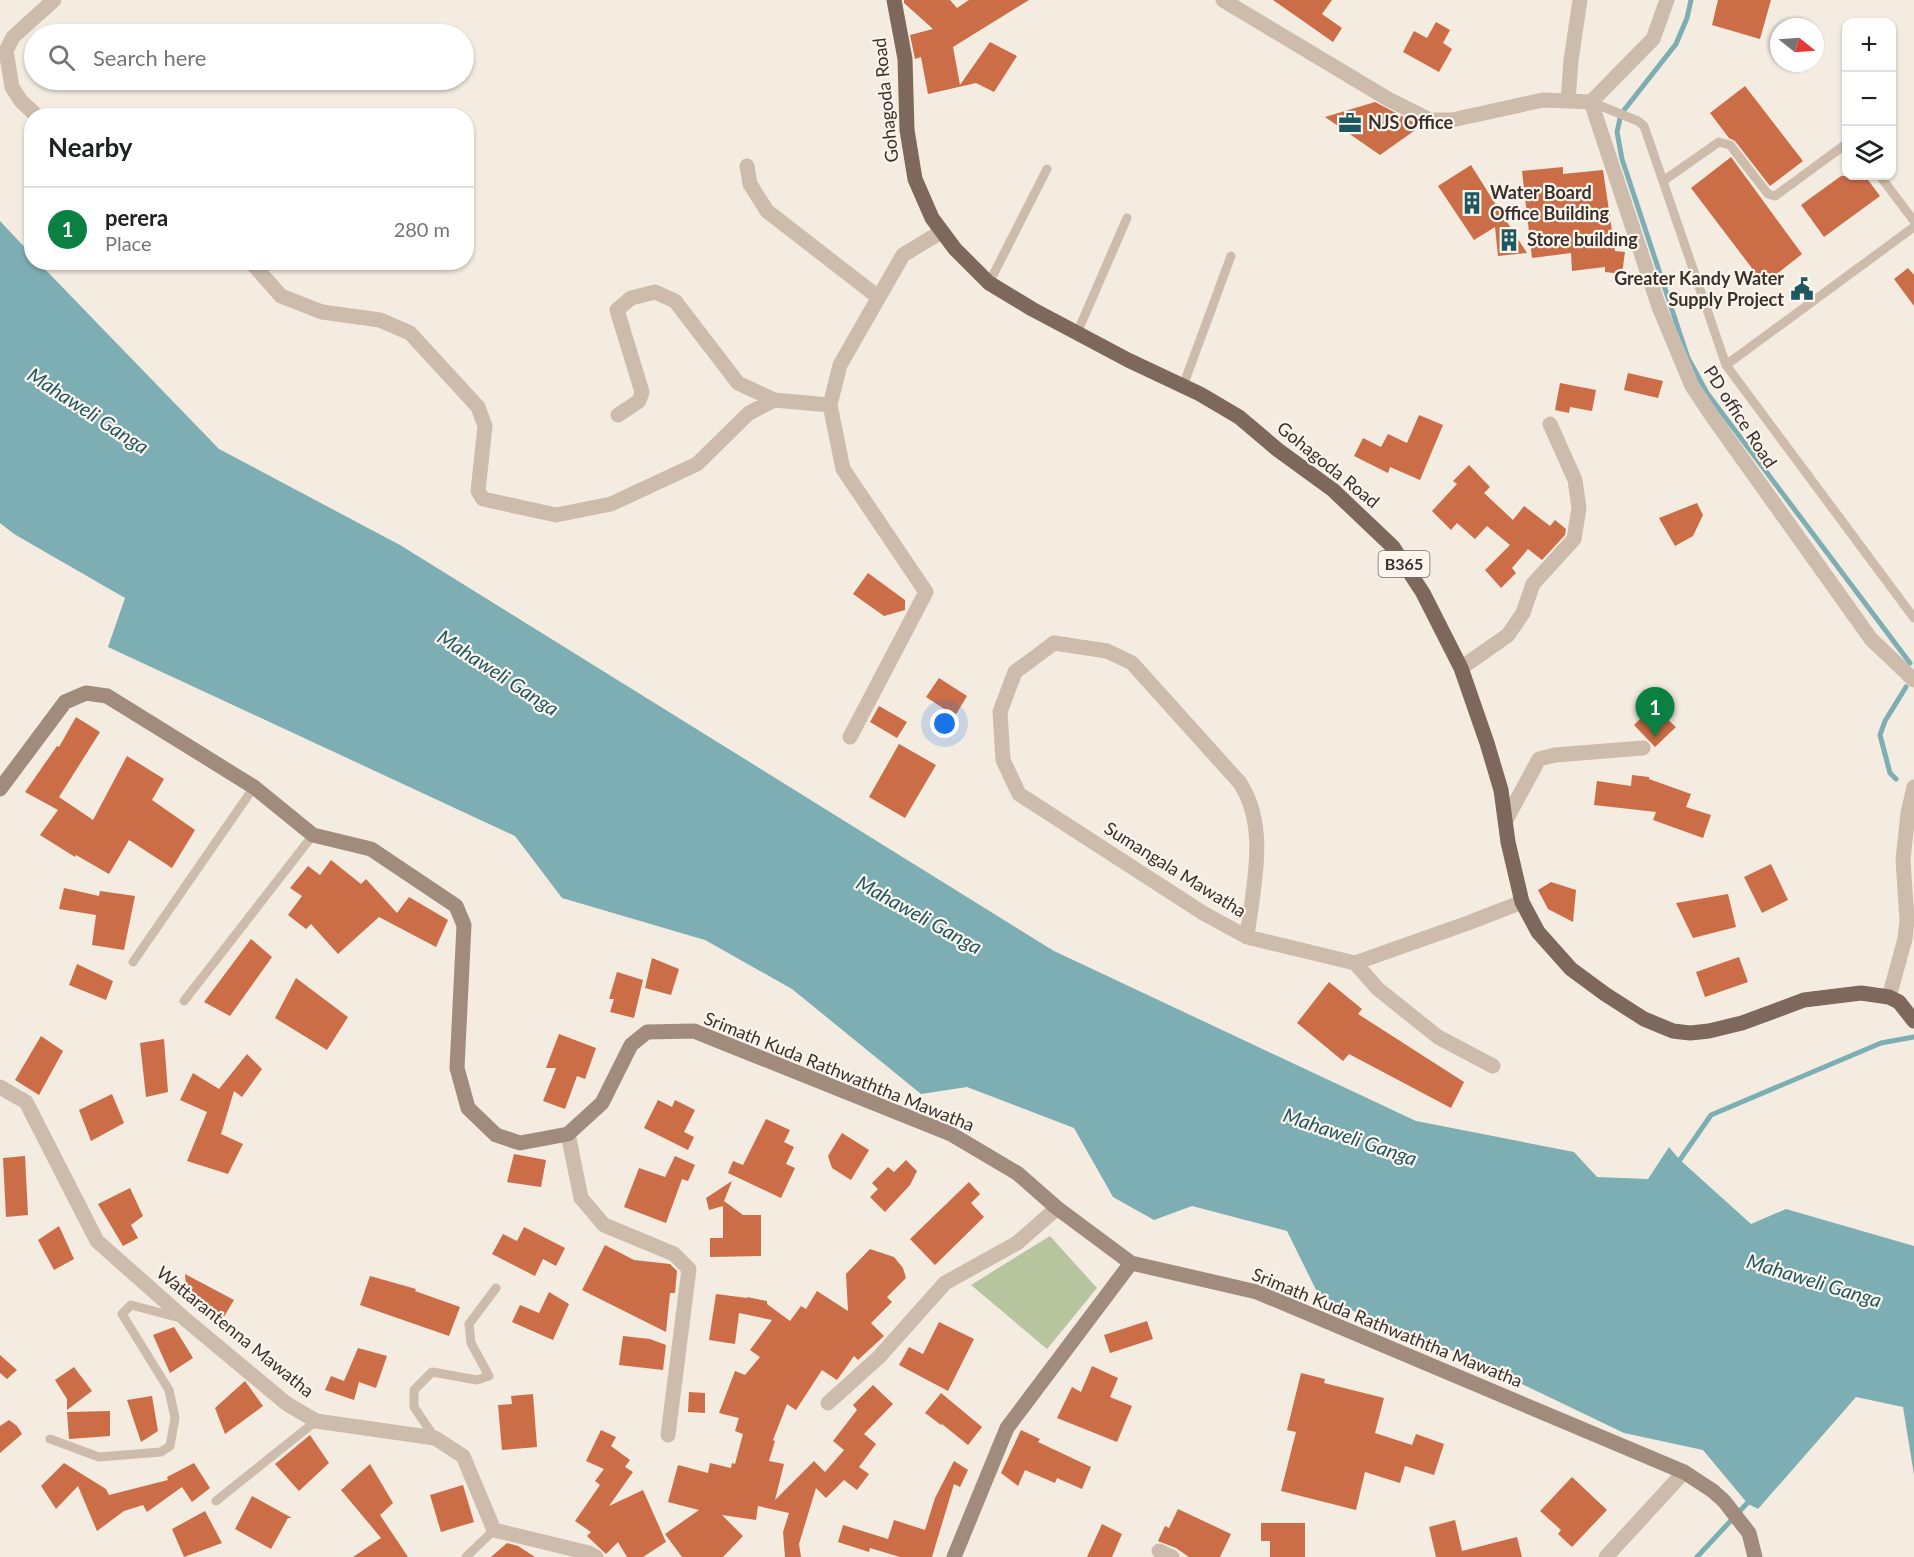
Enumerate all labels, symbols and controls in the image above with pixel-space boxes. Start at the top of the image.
north arrow [1770,18,1824,72]
map controls [1842,18,1896,180]
button: + [1842,18,1896,72]
search box [24,24,474,90]
street label: Gohagoda Road [868,37,902,164]
icon: search [45,41,78,74]
text: Search here [93,44,206,71]
button: − [1842,72,1896,126]
office icon: NJS Office [1337,110,1363,136]
place label: NJS Office [1368,111,1453,133]
button: layers [1842,126,1896,180]
text: Nearby [48,131,133,163]
place label: Water Board Office Building [1490,181,1609,224]
building icon: Water Board Office Building [1459,190,1485,216]
text: perera [105,204,168,231]
text: 1 [62,217,73,241]
text: 280 m [394,217,450,241]
building icon: Store building [1496,227,1522,253]
place label: Store building [1527,228,1638,250]
text: Place [105,231,152,255]
place label: Greater Kandy Water Supply Project [1614,267,1784,310]
public building icon: Greater Kandy Water Supply Project [1789,276,1815,302]
street label: PD office Road [1700,361,1782,472]
water label: Mahaweli Ganga [23,362,154,458]
street label: Gohagoda Road [1273,416,1384,512]
road number: B365 [1378,551,1430,577]
water label: Mahaweli Ganga [433,624,564,720]
pin: 1 [1636,688,1674,737]
your location [930,709,959,738]
street label: Sumangala Mawatha [1101,817,1251,922]
water label: Mahaweli Ganga [853,870,986,958]
street label: Srimath Kuda Rathwaththa Mawatha [701,1007,978,1136]
water label: Mahaweli Ganga [1280,1102,1420,1170]
water label: Mahaweli Ganga [1744,1248,1885,1312]
street label: Wattarantenna Mawatha [152,1261,319,1401]
street label: Srimath Kuda Rathwaththa Mawatha [1249,1263,1526,1392]

